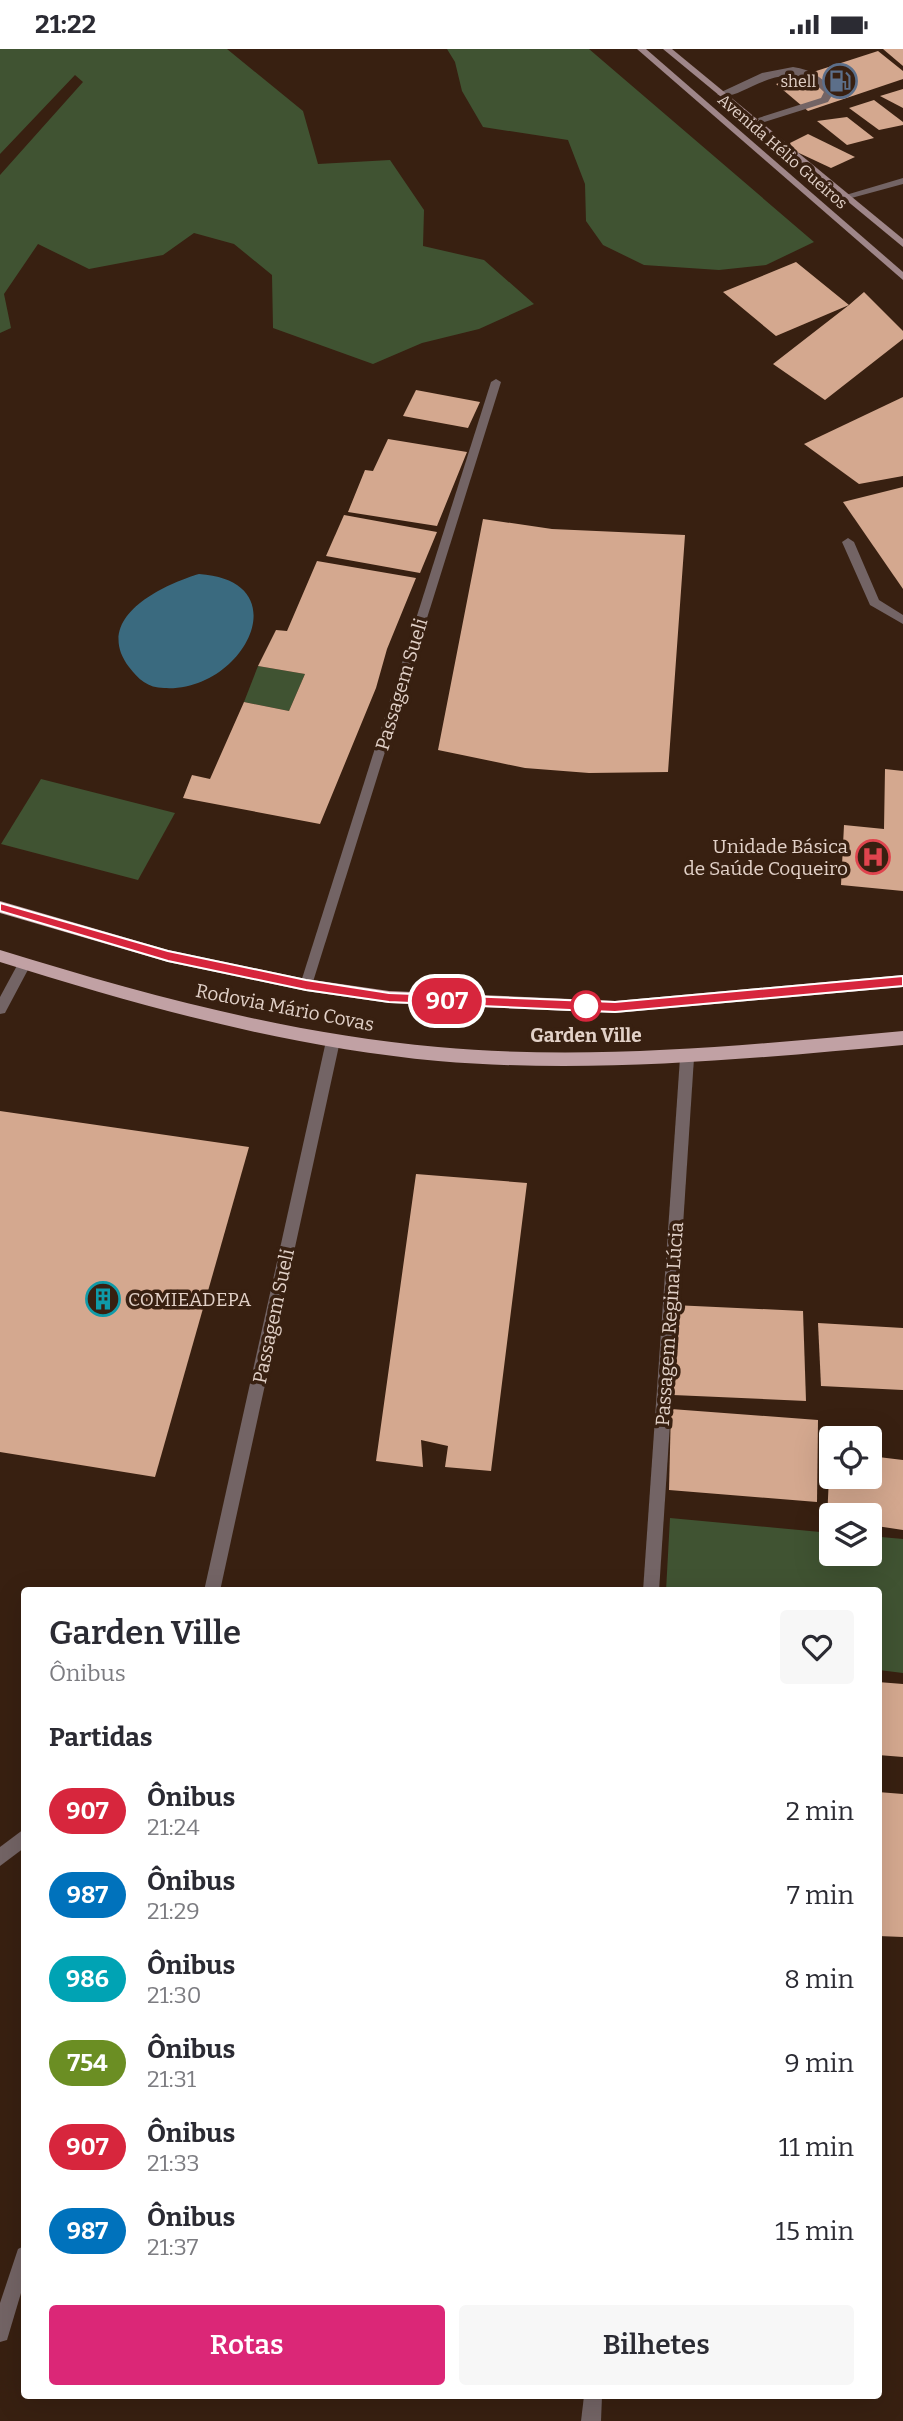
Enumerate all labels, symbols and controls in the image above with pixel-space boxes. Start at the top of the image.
text: 21:22 [35,9,96,40]
fuel station icon: shell [821,62,859,100]
place label: shell [780,72,816,91]
street label: Avenida Hélio Gueiros [714,90,851,213]
street label: Passagem Sueli [370,615,433,753]
place label: Unidade Básica de Saúde Coqueiro [684,835,849,880]
hospital icon: Unidade Básica de Saúde Coqueiro [854,838,892,876]
line badge: 907 [407,978,487,1024]
street label: Rodovia Mário Covas [194,979,376,1036]
text: 907 [426,987,468,1015]
marker: Garden Ville [571,991,601,1021]
place label: Garden Ville [530,1024,642,1047]
street label: Passagem Regina Lúcia [651,1221,688,1427]
street label: Passagem Sueli [248,1246,299,1385]
building icon: COMIEADEPA [84,1280,122,1318]
place label: COMIEADEPA [128,1288,252,1311]
map controls [819,1426,882,1566]
button: locate [819,1426,882,1489]
button: layers [819,1503,882,1566]
button: heart [780,1610,854,1684]
text: Garden Ville [49,1613,241,1653]
text: Ônibus [49,1659,126,1687]
text: Partidas [49,1722,153,1753]
text: Ônibus [147,1782,235,1813]
text: 2 min [786,1796,854,1827]
text: 907 [66,1797,109,1825]
text: 21:24 [147,1813,200,1841]
text: Ônibus [147,1866,235,1897]
text: 7 min [787,1880,854,1911]
text: 987 [67,1881,108,1909]
text: 21:29 [147,1897,200,1925]
text: Ônibus [147,1950,235,1981]
text: 8 min [784,1964,854,1995]
text: 986 [66,1965,109,1993]
text: 21:30 [147,1981,202,2009]
text: Ônibus [147,2034,235,2065]
text: 9 min [785,2048,854,2079]
text: 754 [67,2049,108,2077]
text: 21:31 [147,2065,196,2093]
text: Ônibus [147,2118,235,2149]
text: 11 min [779,2132,854,2163]
text: 907 [66,2133,109,2161]
text: 21:33 [147,2149,200,2177]
text: Ônibus [147,2202,235,2233]
text: 15 min [775,2216,854,2247]
text: 987 [67,2217,108,2245]
text: 21:37 [147,2233,198,2261]
button: Rotas [49,2305,445,2385]
button: Bilhetes [459,2305,854,2385]

